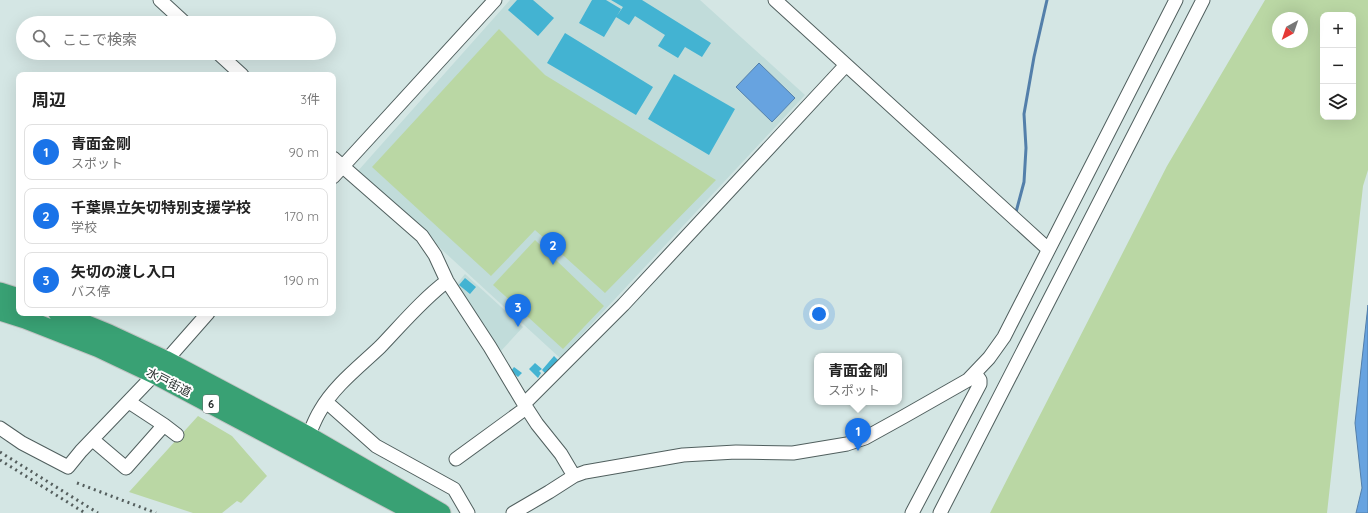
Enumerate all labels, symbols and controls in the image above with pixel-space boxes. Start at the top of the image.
north arrow [1272,12,1308,48]
map controls [1320,12,1356,120]
button: + [1320,12,1356,48]
search box [16,16,336,60]
icon: search [30,27,52,49]
text: ここで検索 [62,30,137,49]
button: − [1320,48,1356,84]
button: layers [1320,84,1356,120]
text: 周辺 [32,89,66,110]
text: 3件 [300,91,320,107]
text: 青面金剛 [71,134,131,153]
text: 1 [43,144,49,160]
text: 90 m [289,144,319,160]
text: スポット [71,155,123,171]
text: 千葉県立矢切特別支援学校 [71,198,251,217]
text: 2 [42,208,50,224]
text: 170 m [284,208,319,224]
text: 学校 [71,219,97,235]
pin: 2 [540,232,566,265]
text: 矢切の渡し入口 [71,262,176,281]
text: 3 [43,272,49,288]
text: 190 m [284,272,319,288]
text: バス停 [71,283,110,299]
pin: 3 [505,294,531,327]
your location [809,304,829,324]
popup [814,353,902,405]
text: 青面金剛 [828,361,888,380]
street label: 水戸街道 [144,364,194,400]
text: スポット [828,382,880,398]
road number: 6 [203,395,219,413]
pin: 1 [845,418,871,451]

